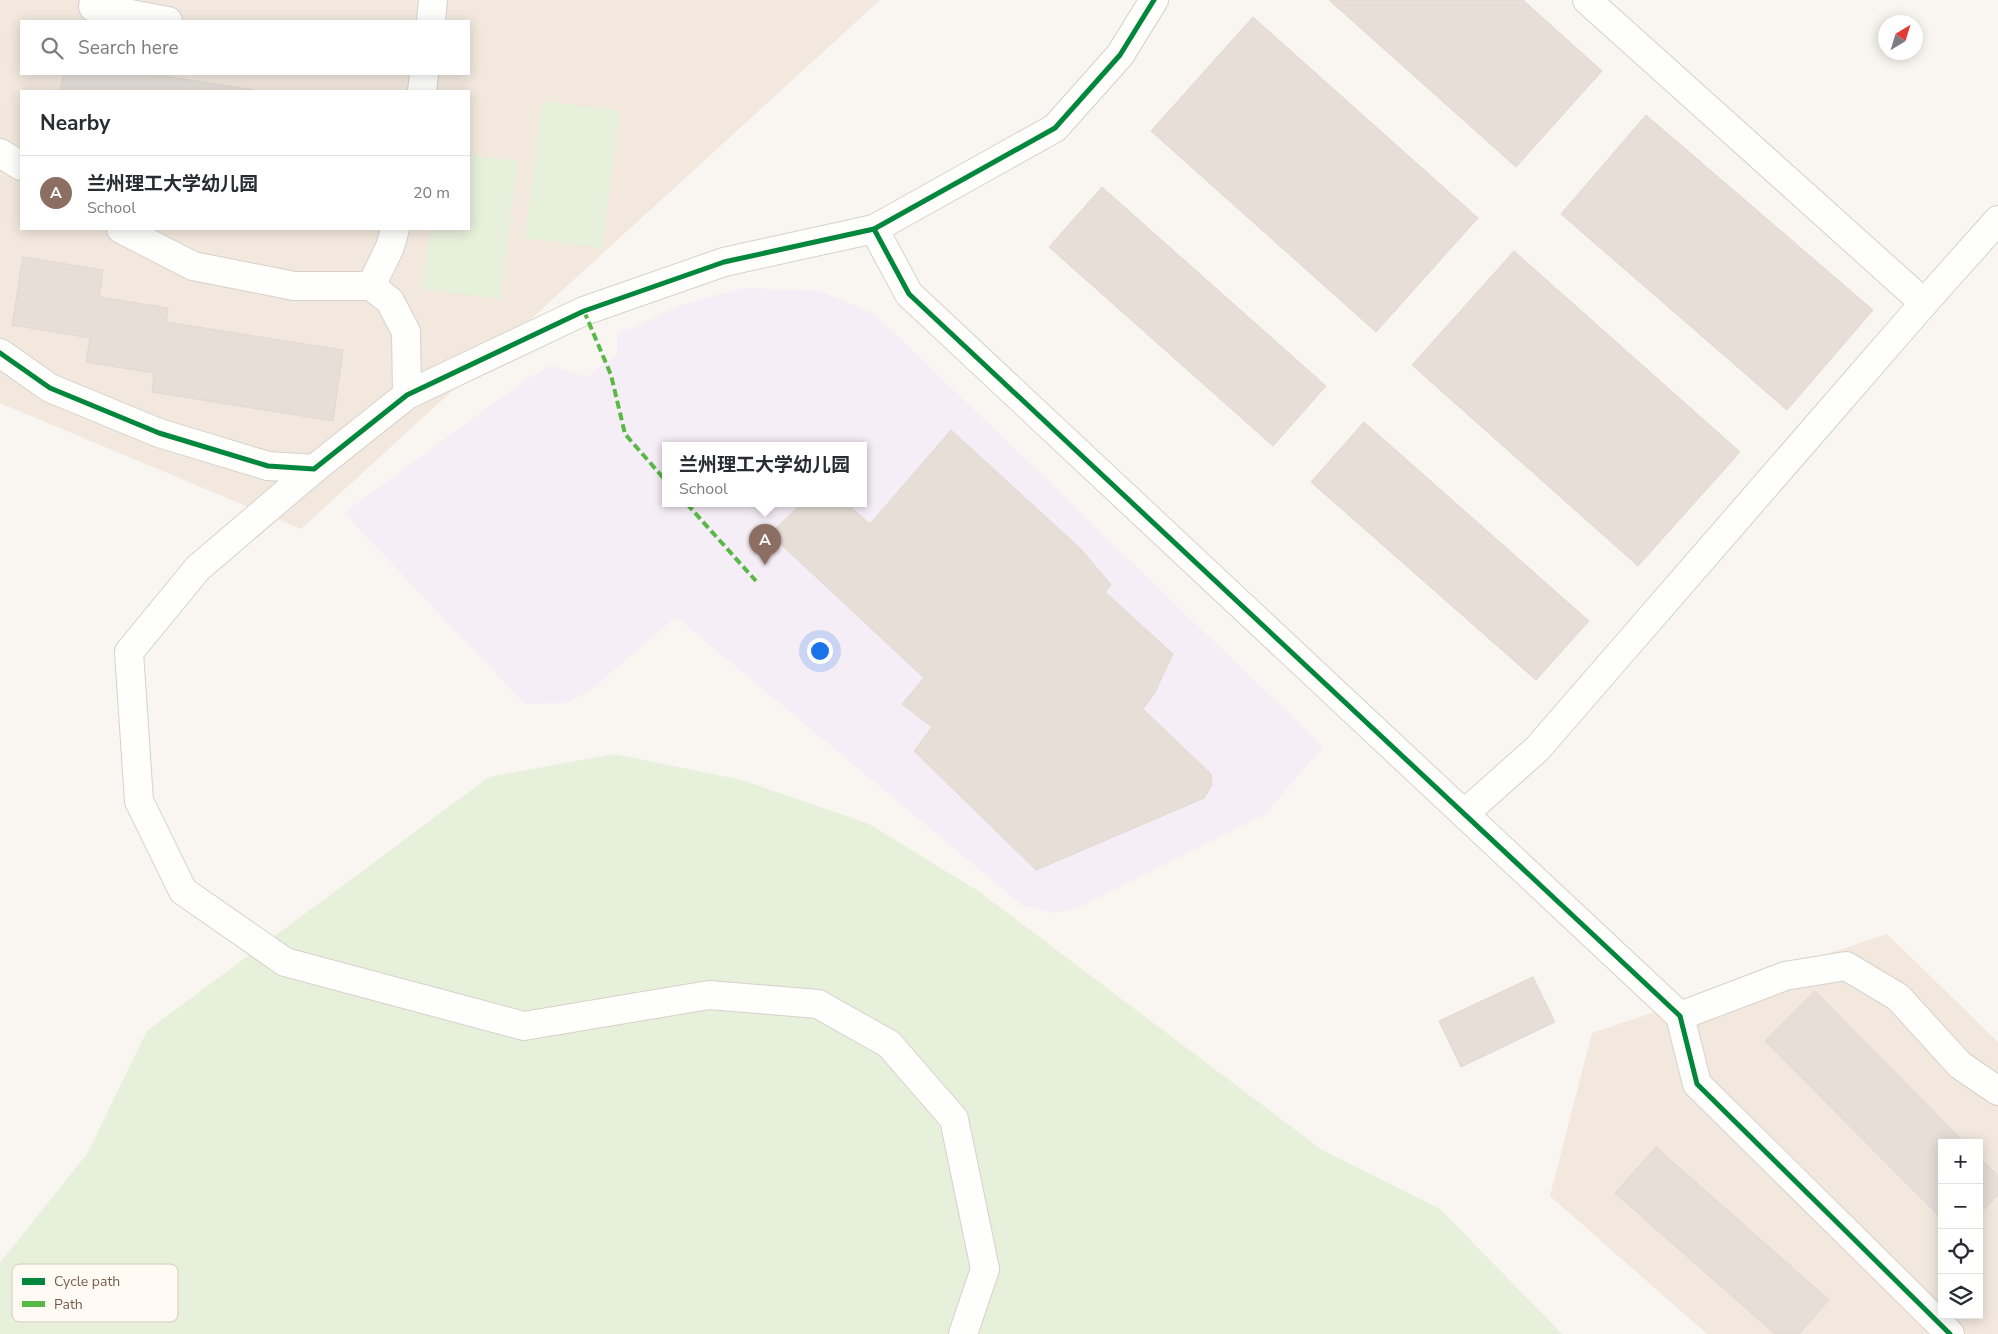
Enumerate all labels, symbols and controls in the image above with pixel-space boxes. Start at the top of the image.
north arrow [1878,15,1923,60]
search box [20,20,470,75]
icon: search [38,34,66,62]
text: Search here [78,35,179,61]
text: Nearby [40,109,110,137]
text: 兰州理工大学幼儿园 [87,171,258,197]
text: A [50,182,62,204]
text: 20 m [413,182,450,204]
text: School [87,197,136,219]
popup [662,442,867,507]
text: 兰州理工大学幼儿园 [679,452,850,478]
text: School [679,478,728,500]
pin: A [749,524,781,565]
your location [807,638,833,664]
map controls [1938,1139,1983,1319]
button: + [1938,1139,1983,1184]
button: − [1938,1184,1983,1229]
button: locate [1938,1229,1983,1274]
legend [12,1264,178,1322]
text: Cycle path [54,1272,120,1291]
button: layers [1938,1274,1983,1319]
text: Path [54,1295,83,1314]

